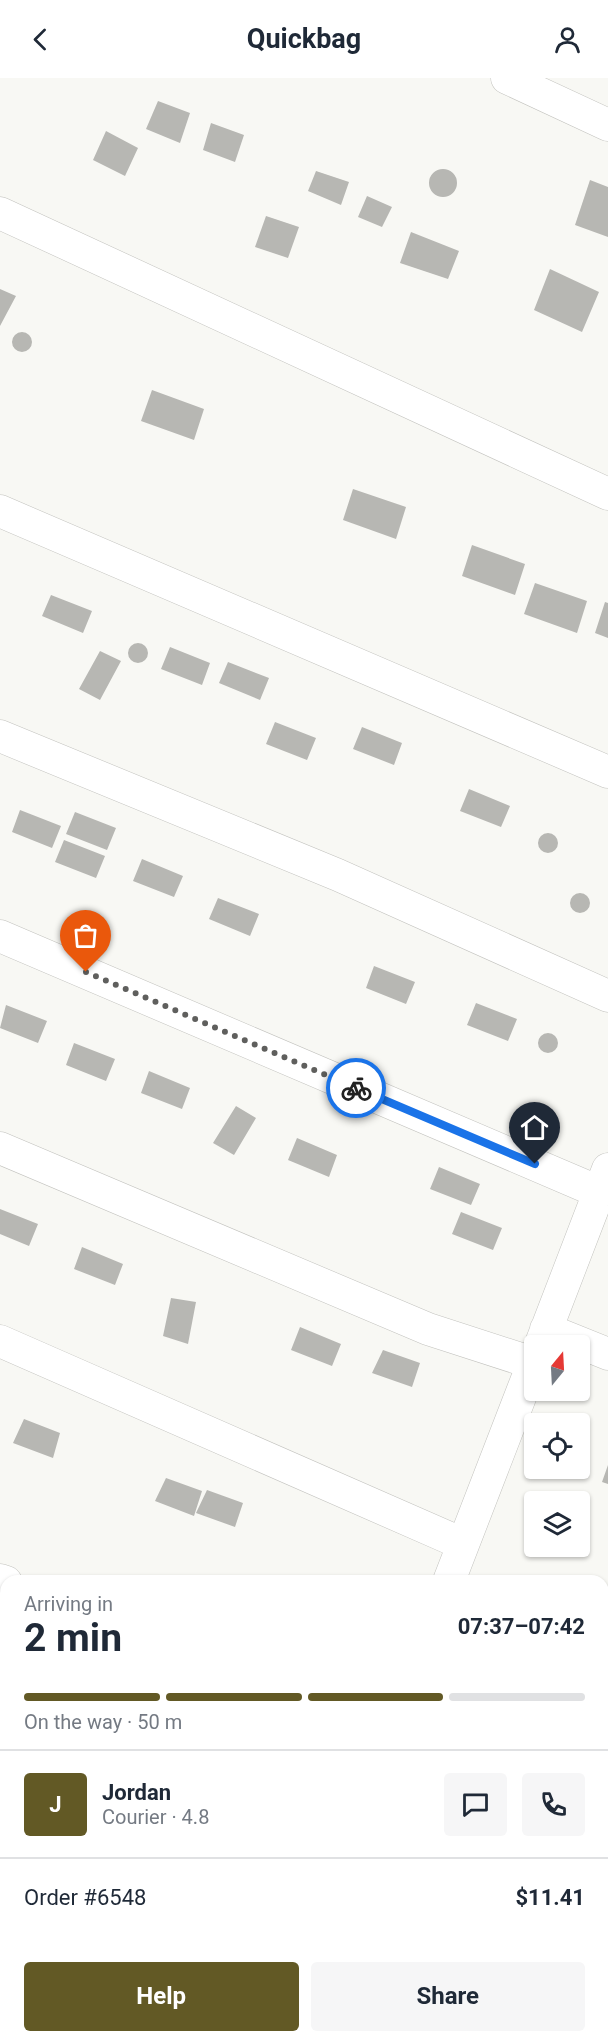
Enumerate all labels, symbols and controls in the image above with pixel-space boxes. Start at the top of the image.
icon: back [24,23,57,56]
text: Quickbag [247,23,361,55]
icon: person [551,23,584,56]
pin [60,910,111,972]
icon: bag [69,919,102,952]
courier [326,1058,386,1118]
icon: bike [340,1072,373,1105]
pin [509,1102,560,1164]
icon: home [518,1111,551,1144]
north arrow [524,1335,590,1401]
map controls [524,1335,590,1557]
button: locate [524,1413,590,1479]
button: layers [524,1491,590,1557]
text: Arriving in [24,1592,113,1616]
text: 07:37–07:42 [458,1614,585,1639]
text: 2 min [24,1615,122,1661]
text: On the way · 50 m [24,1710,182,1734]
button: chat [444,1773,507,1836]
button: phone [522,1773,585,1836]
text: Jordan [102,1780,171,1805]
text: J [49,1792,62,1817]
text: Courier · 4.8 [102,1805,209,1829]
text: Order #6548 [24,1885,146,1910]
text: $11.41 [516,1885,585,1910]
button: Help [24,1962,299,2031]
button: Share [311,1962,585,2031]

